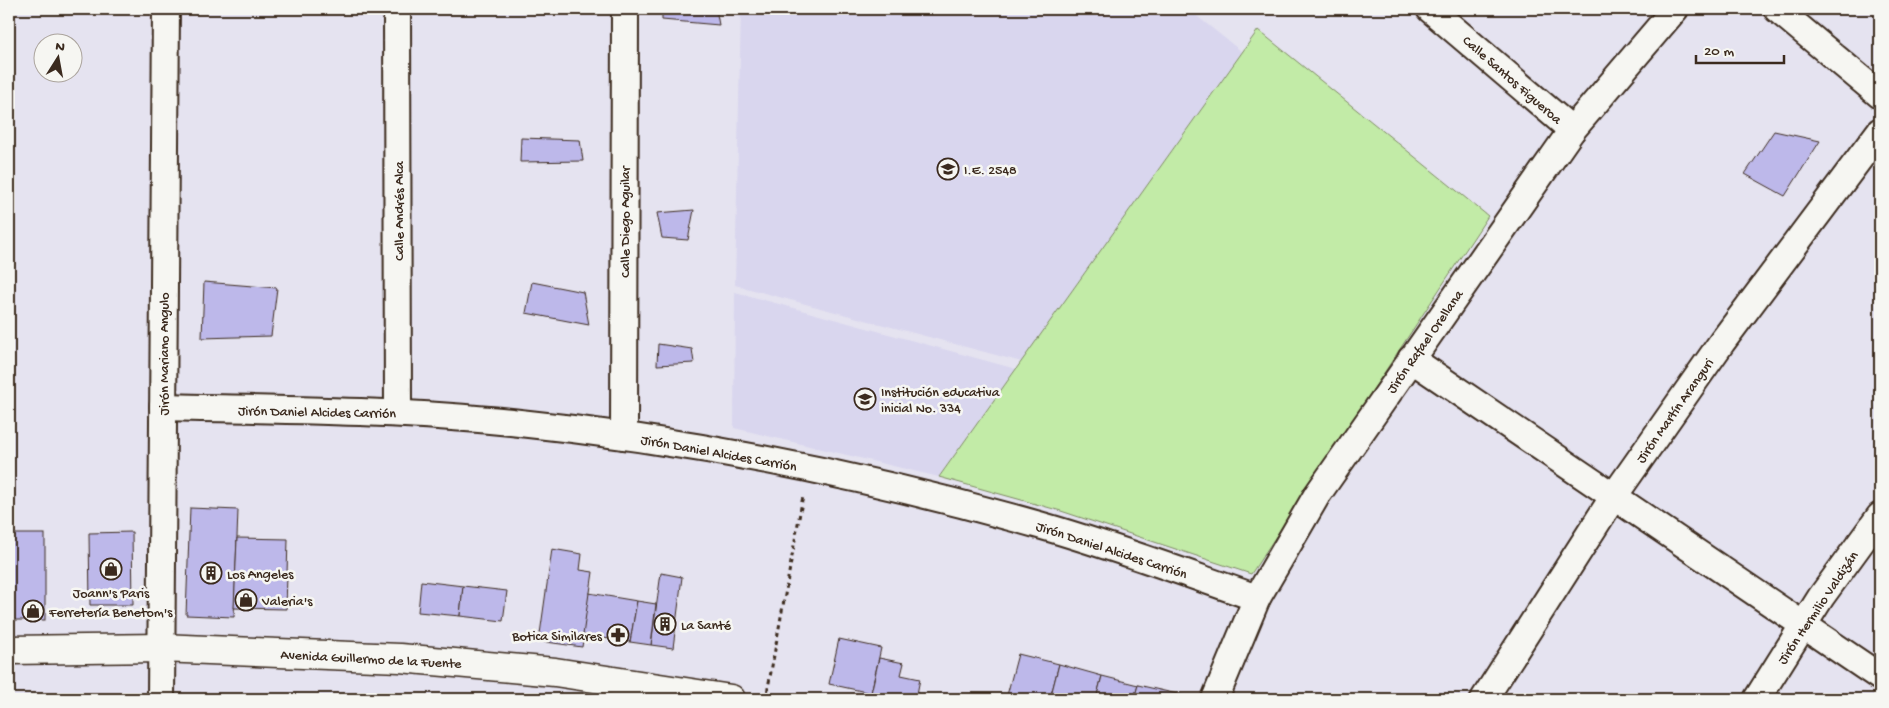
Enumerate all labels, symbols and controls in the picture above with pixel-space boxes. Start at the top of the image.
north arrow [32,32,82,82]
scale bar [1696,32,1784,64]
street label: Calle Santos Figueroa [1458,33,1566,130]
text: N [54,38,66,57]
text: 20 m [1704,43,1734,61]
school or university icon: I.E. 2548 [936,157,960,181]
street label: Calle Andrés Alca [392,160,409,261]
place label: I.E. 2548 [964,163,1017,180]
street label: Calle Diego Aguilar [618,165,635,278]
street label: Jirón Rafael Orellana [1384,286,1469,397]
street label: Jirón Mariano Angulo [157,293,174,415]
street label: Jirón Martín Aranguri [1634,356,1719,467]
place label: Institución educativa inicial No. 334 [881,385,1001,418]
school or university icon: Institución educativa inicial No. 334 [853,387,877,411]
street label: Jirón Daniel Alcides Carrión [238,404,396,423]
street label: Jirón Daniel Alcides Carrión [639,432,798,477]
street label: Jirón Daniel Alcides Carrión [1033,519,1189,584]
street label: Jirón Hermilio Valdizán [1775,548,1863,668]
shop icon: Joann's Paris [99,557,123,581]
building icon: Los Angeles [199,561,223,585]
place label: Los Angeles [227,567,294,584]
place label: Joann's Paris [73,586,150,603]
shop icon: Valeria's [234,588,258,612]
place label: Valeria's [261,594,313,611]
shop icon: Ferretería Benetom's [21,599,45,623]
place label: Ferretería Benetom's [48,605,173,622]
building icon: La Santé [653,612,677,636]
place label: La Santé [681,618,732,635]
pharmacy icon: Botica Similares [606,623,630,647]
place label: Botica Similares [511,629,603,646]
street label: Avenida Guillermo de la Fuente [280,647,463,674]

